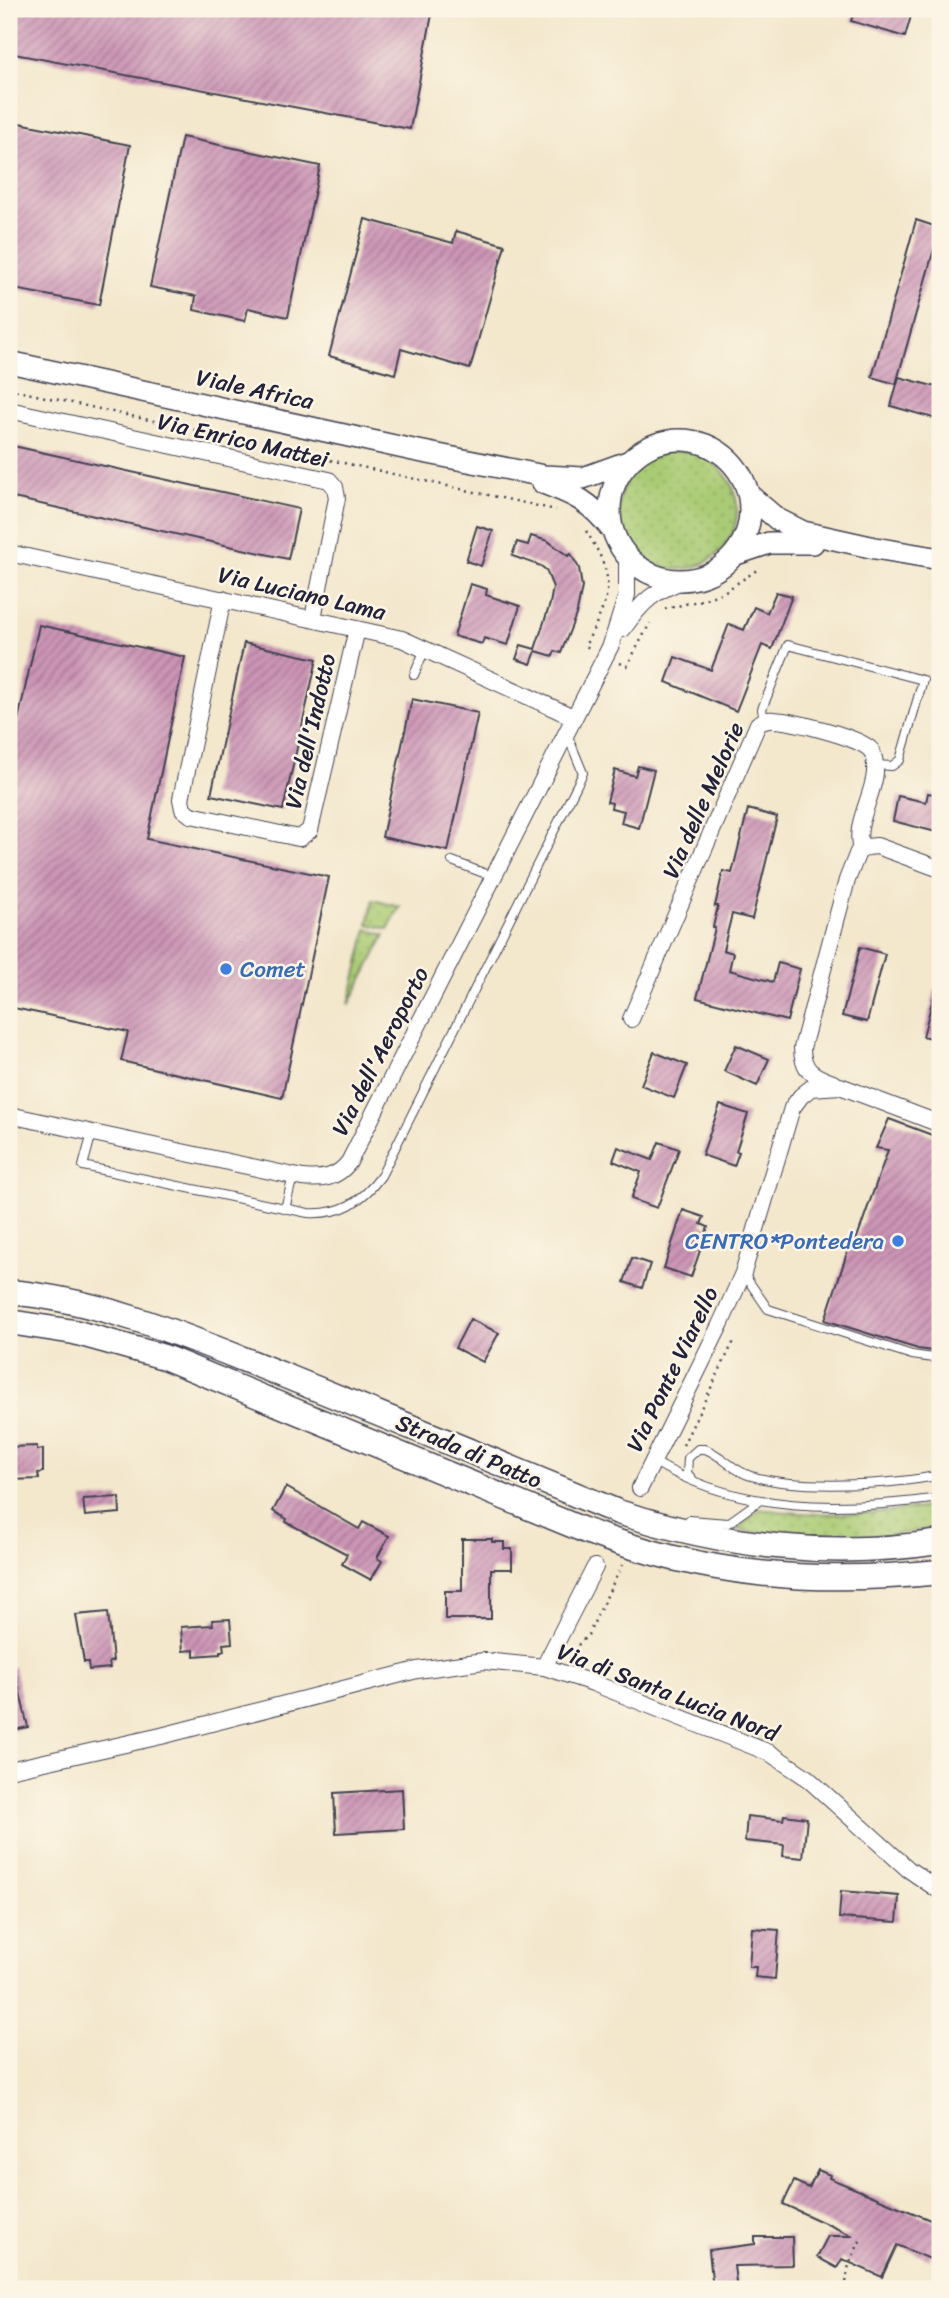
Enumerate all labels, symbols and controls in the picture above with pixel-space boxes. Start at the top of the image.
street label: Viale Africa [192,357,318,422]
street label: Via Enrico Mattei [153,401,333,480]
street label: Via Luciano Lama [214,554,390,633]
street label: Via dell'Indotto [273,649,348,813]
street label: Via delle Melorie [651,715,756,885]
place label: Comet [240,949,306,990]
street label: Via dell'Aeroporto [320,959,441,1143]
marker: Comet [218,961,234,977]
place label: CENTRO*Pontedera [685,1221,884,1262]
marker: CENTRO*Pontedera [890,1233,906,1249]
street label: Via Ponte Viarello [615,1279,731,1459]
street label: Strada di Patto [389,1402,549,1501]
street label: Via di Santa Lucia Nord [551,1631,786,1754]

